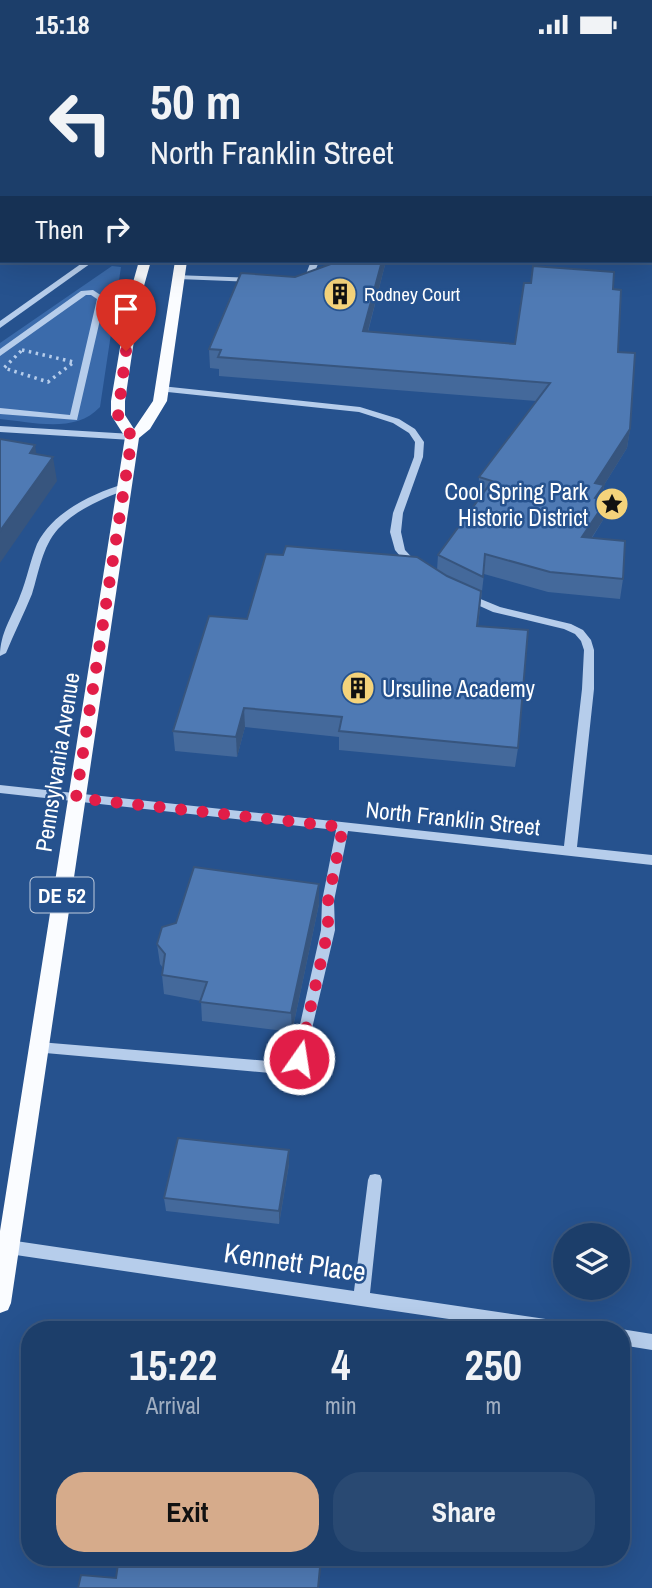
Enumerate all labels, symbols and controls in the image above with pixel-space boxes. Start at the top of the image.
text: 15:18 [35,7,90,42]
text: 50 m [150,68,242,134]
icon: left [35,77,126,168]
text: North Franklin Street [150,131,394,174]
icon: right [98,210,136,248]
text: Then [35,212,84,247]
building icon: Rodney Court [321,275,359,313]
pin [96,279,156,351]
place label: Rodney Court [364,281,461,307]
icon: arrive [107,290,145,328]
place label: Cool Spring Park Historic District [444,476,589,533]
place icon: Cool Spring Park Historic District [593,485,631,523]
building icon: Ursuline Academy [339,669,377,707]
street label: Pennsylvania Avenue [28,670,86,854]
place label: Ursuline Academy [382,673,536,704]
street label: North Franklin Street [364,793,542,843]
road number: DE 52 [31,877,94,913]
position arrow [262,1022,336,1096]
map controls [553,1223,630,1300]
button: layers [553,1223,630,1300]
street label: Kennett Place [222,1233,368,1291]
text: 15:22 [129,1337,217,1393]
text: 4 [331,1337,350,1393]
text: 250 [465,1337,522,1393]
text: Arrival [146,1390,200,1421]
text: min [325,1390,357,1421]
text: m [485,1390,501,1421]
button: Exit [56,1472,319,1552]
button: Share [333,1472,595,1552]

